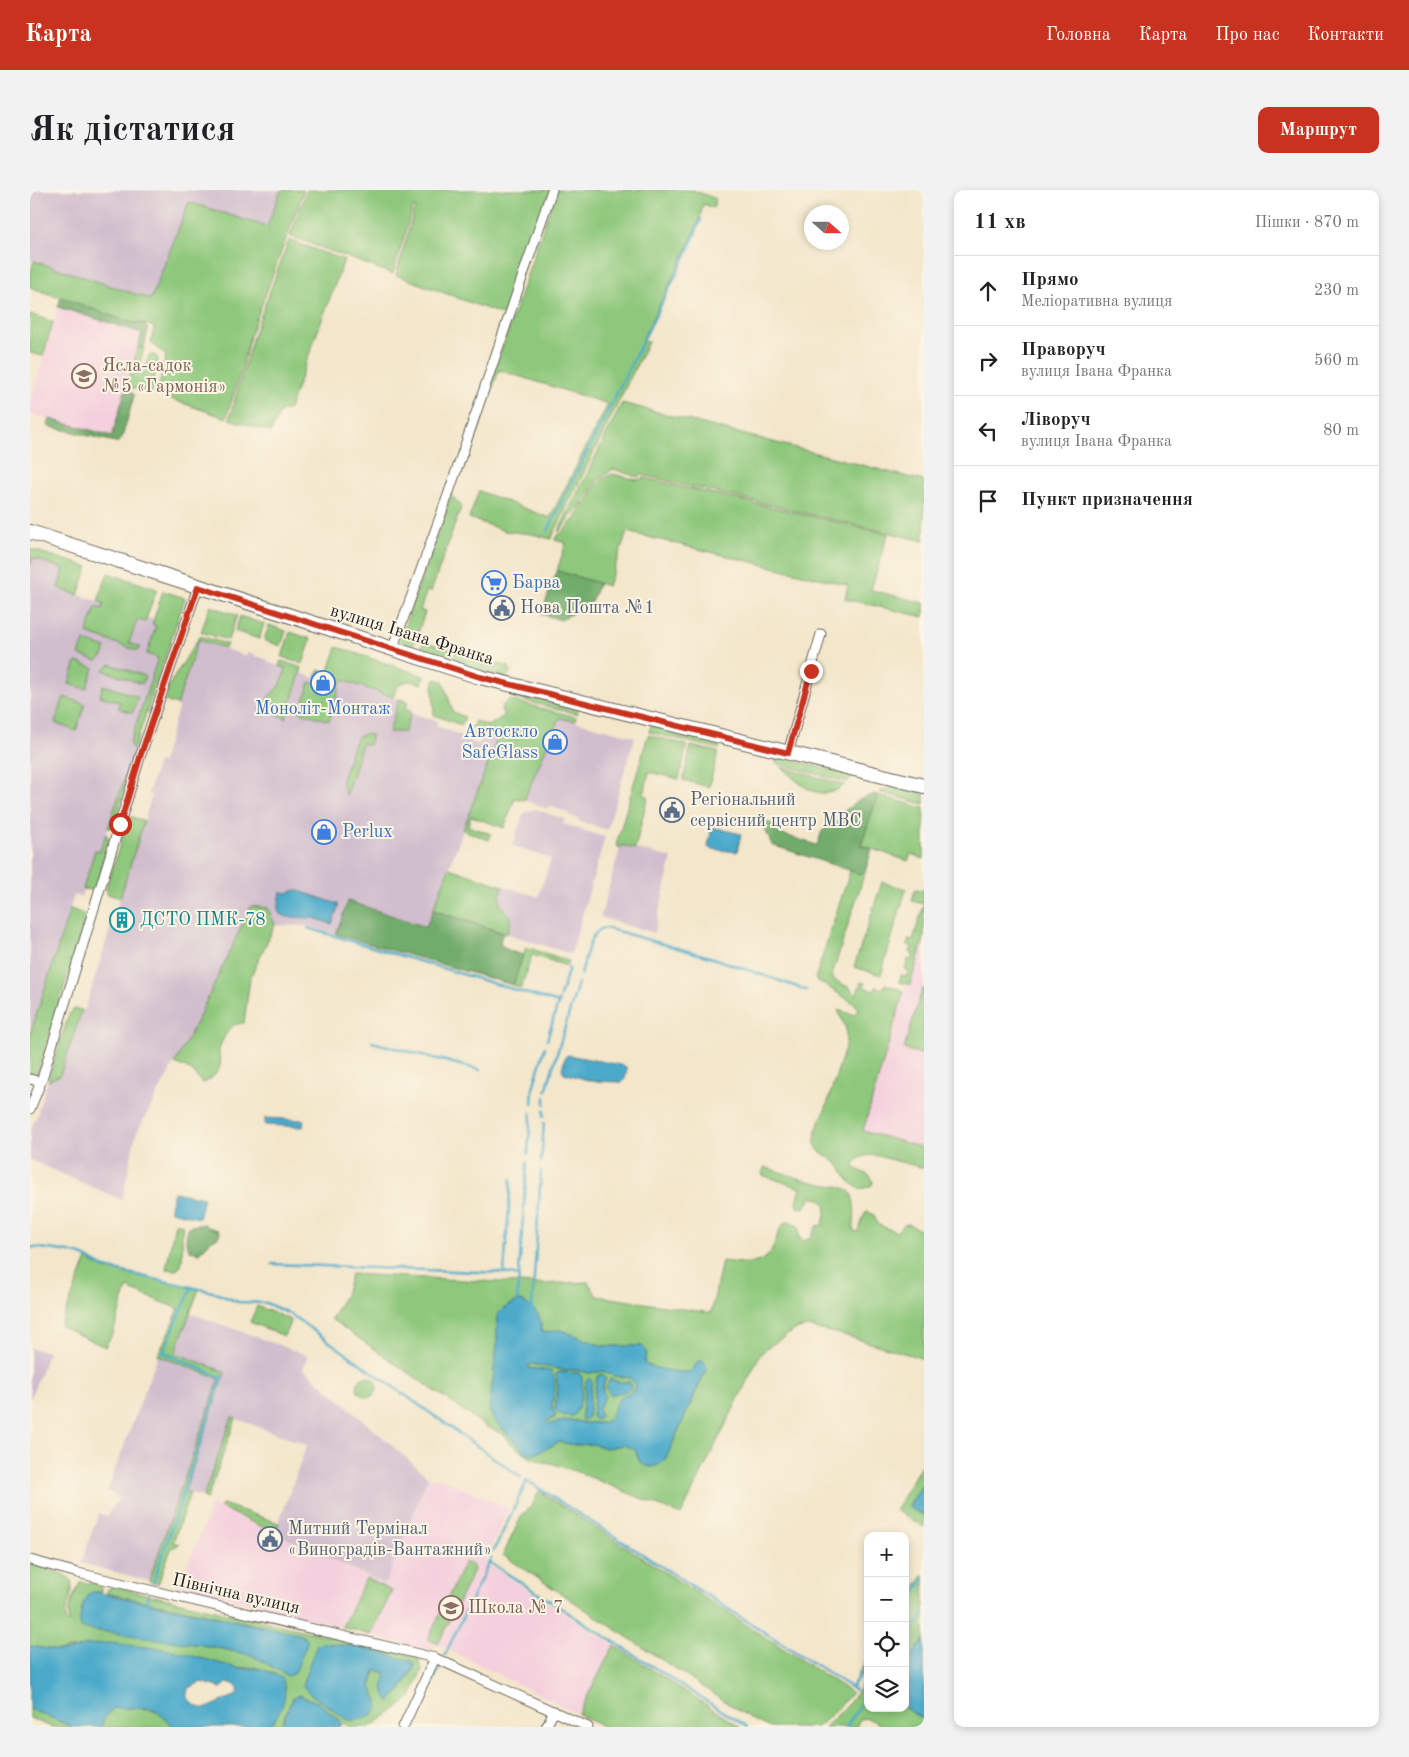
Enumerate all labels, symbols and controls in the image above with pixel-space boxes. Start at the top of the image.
text: Карта [25,23,92,47]
text: Головна [1046,26,1111,44]
text: Карта [1139,26,1187,44]
text: Про нас [1215,26,1280,44]
text: Контакти [1308,26,1384,44]
button: Маршрут [1258,107,1379,153]
text: Як дістатися [30,113,235,148]
north arrow [804,205,849,250]
text: 11 хв [974,212,1026,233]
text: Пішки · 870 m [1255,215,1359,231]
text: Прямо [1021,271,1079,290]
icon: ahead [974,277,1002,305]
text: 230 m [1314,283,1359,299]
text: Меліоративна вулиця [1021,294,1172,310]
text: Праворуч [1021,341,1106,360]
icon: right [974,347,1002,375]
text: 560 m [1314,353,1359,369]
place label: Ясла-садок №5 «Гармонія» [102,357,226,396]
school or university icon: Ясла-садок №5 «Гармонія» [71,363,97,389]
text: вулиця Івана Франка [1021,364,1172,380]
text: Ліворуч [1021,411,1091,430]
icon: left [974,417,1002,445]
text: 80 m [1323,423,1359,439]
text: вулиця Івана Франка [1021,434,1172,450]
icon: arrive [974,487,1002,515]
text: Пункт призначення [1021,491,1193,510]
supermarket icon: Барва [481,570,507,596]
place label: Барва [512,574,561,592]
public building icon: Нова Пошта №1 [489,595,515,621]
place label: Нова Пошта №1 [520,599,655,617]
street label: вулиця Івана Франка [328,602,496,668]
route end [800,660,823,683]
shop icon: Моноліт-Монтаж [310,670,336,696]
place label: Моноліт-Монтаж [255,700,391,718]
place label: Автоскло SafeGlass [461,723,538,762]
shop icon: Автоскло SafeGlass [542,729,568,755]
place label: Регіональний сервісний центр МВС [690,791,862,830]
public building icon: Регіональний сервісний центр МВС [659,797,685,823]
route start [109,813,132,836]
shop icon: Perlux [311,819,337,845]
place label: Perlux [342,823,393,841]
building icon: ДСТО ПМК-78 [109,907,135,933]
place label: ДСТО ПМК-78 [140,911,266,929]
place label: Митний Термінал «Виноградів-Вантажний» [288,1520,492,1559]
public building icon: Митний Термінал «Виноградів-Вантажний» [257,1526,283,1552]
map controls [864,1532,909,1712]
button: + [864,1532,909,1577]
street label: Північна вулиця [170,1571,302,1617]
button: − [864,1577,909,1622]
school or university icon: Школа № 7 [438,1595,464,1621]
place label: Школа № 7 [468,1599,564,1617]
button: locate [864,1622,909,1667]
button: layers [864,1667,909,1712]

